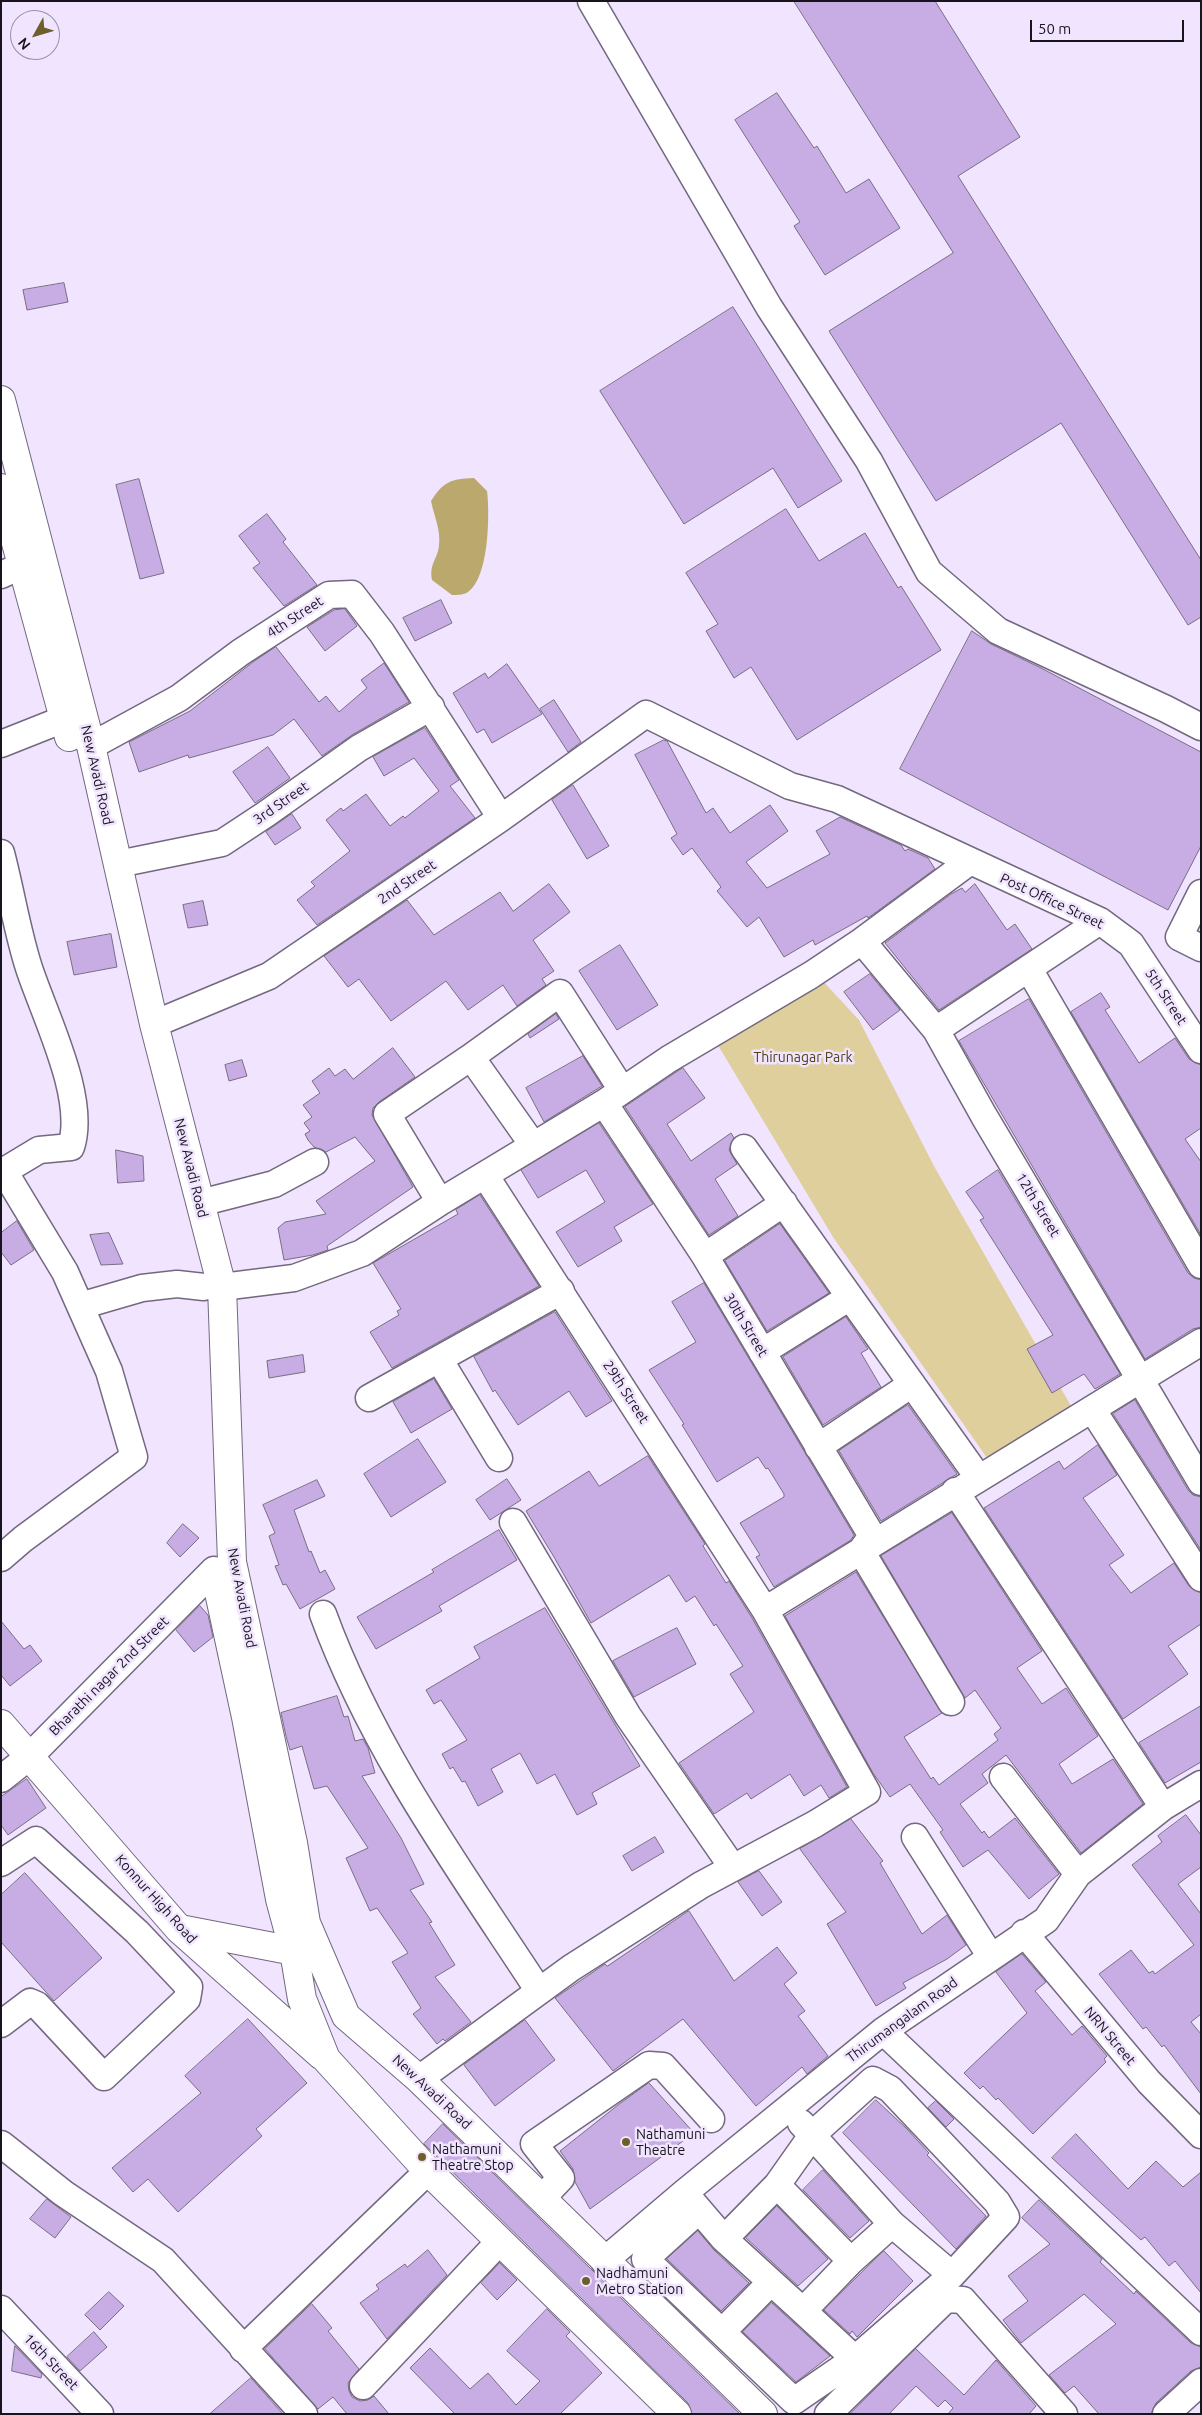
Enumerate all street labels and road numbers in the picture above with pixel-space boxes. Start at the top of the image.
street label: 4th Street [264,593,326,641]
street label: New Avadi Road [77,724,117,826]
street label: 3rd Street [250,778,312,828]
street label: 2nd Street [375,856,439,908]
street label: Post Office Street [997,870,1107,932]
street label: 5th Street [1142,966,1190,1028]
street label: New Avadi Road [171,1117,211,1219]
street label: 12th Street [1012,1170,1064,1240]
street label: 30th Street [720,1290,772,1360]
street label: 29th Street [599,1357,653,1427]
street label: New Avadi Road [224,1546,260,1650]
street label: Bharathi nagar 2nd Street [46,1613,172,1739]
street label: Konnur High Road [112,1851,200,1947]
street label: Thirumangalam Road [843,1974,961,2066]
street label: NRN Street [1081,2003,1139,2069]
street label: New Avadi Road [389,2051,475,2133]
street label: 16th Street [20,2330,82,2394]

